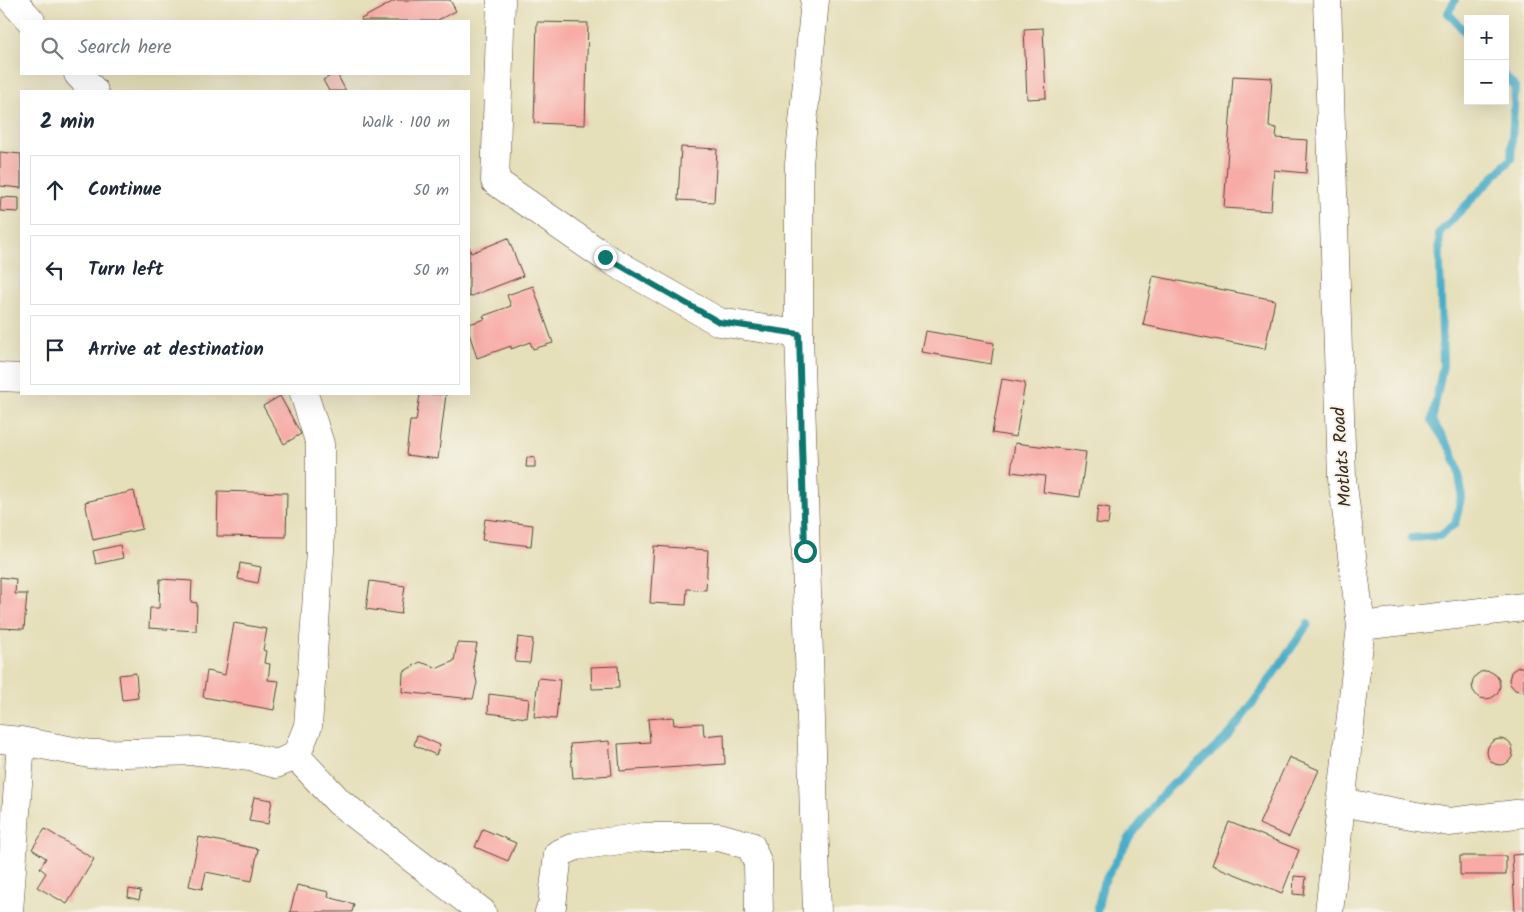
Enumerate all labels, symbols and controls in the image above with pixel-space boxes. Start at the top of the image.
map controls [1464,15,1509,105]
button: + [1464,15,1509,60]
search box [20,20,470,75]
text: Search here [78,33,172,63]
icon: search [38,34,66,62]
button: − [1464,60,1509,105]
text: 2 min [40,106,95,139]
text: Walk · 100 m [362,110,450,135]
text: Continue [88,175,161,205]
icon: ahead [41,176,69,204]
text: 50 m [413,178,449,203]
route end [594,246,617,269]
text: Turn left [88,255,163,285]
icon: left [41,256,69,284]
text: 50 m [413,258,449,283]
text: Arrive at destination [88,335,264,365]
icon: arrive [41,336,69,364]
street label: Motlats Road [1325,405,1361,508]
route start [794,540,817,563]

